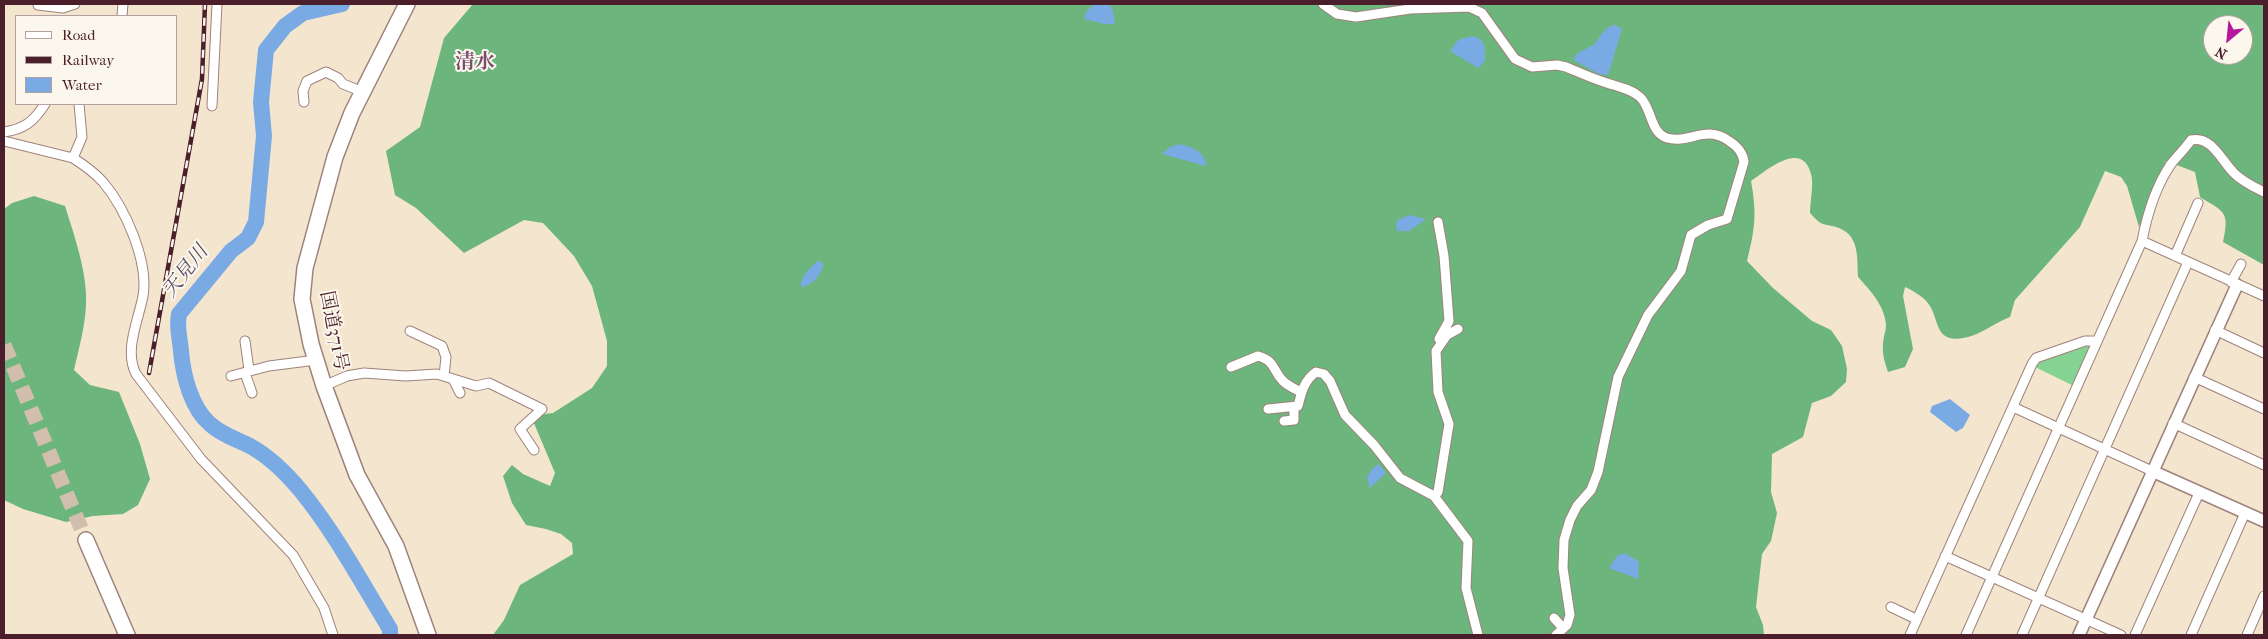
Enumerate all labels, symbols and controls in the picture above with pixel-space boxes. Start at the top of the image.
legend [15,15,178,105]
north arrow [2203,15,2253,65]
text: Road [62,26,95,44]
text: N [2213,43,2230,63]
text: Railway [62,51,114,69]
district label: 清水 [455,51,495,75]
text: Water [62,76,102,94]
water label: 天見川 [158,241,214,303]
street label: 国道371号 [314,289,352,373]

